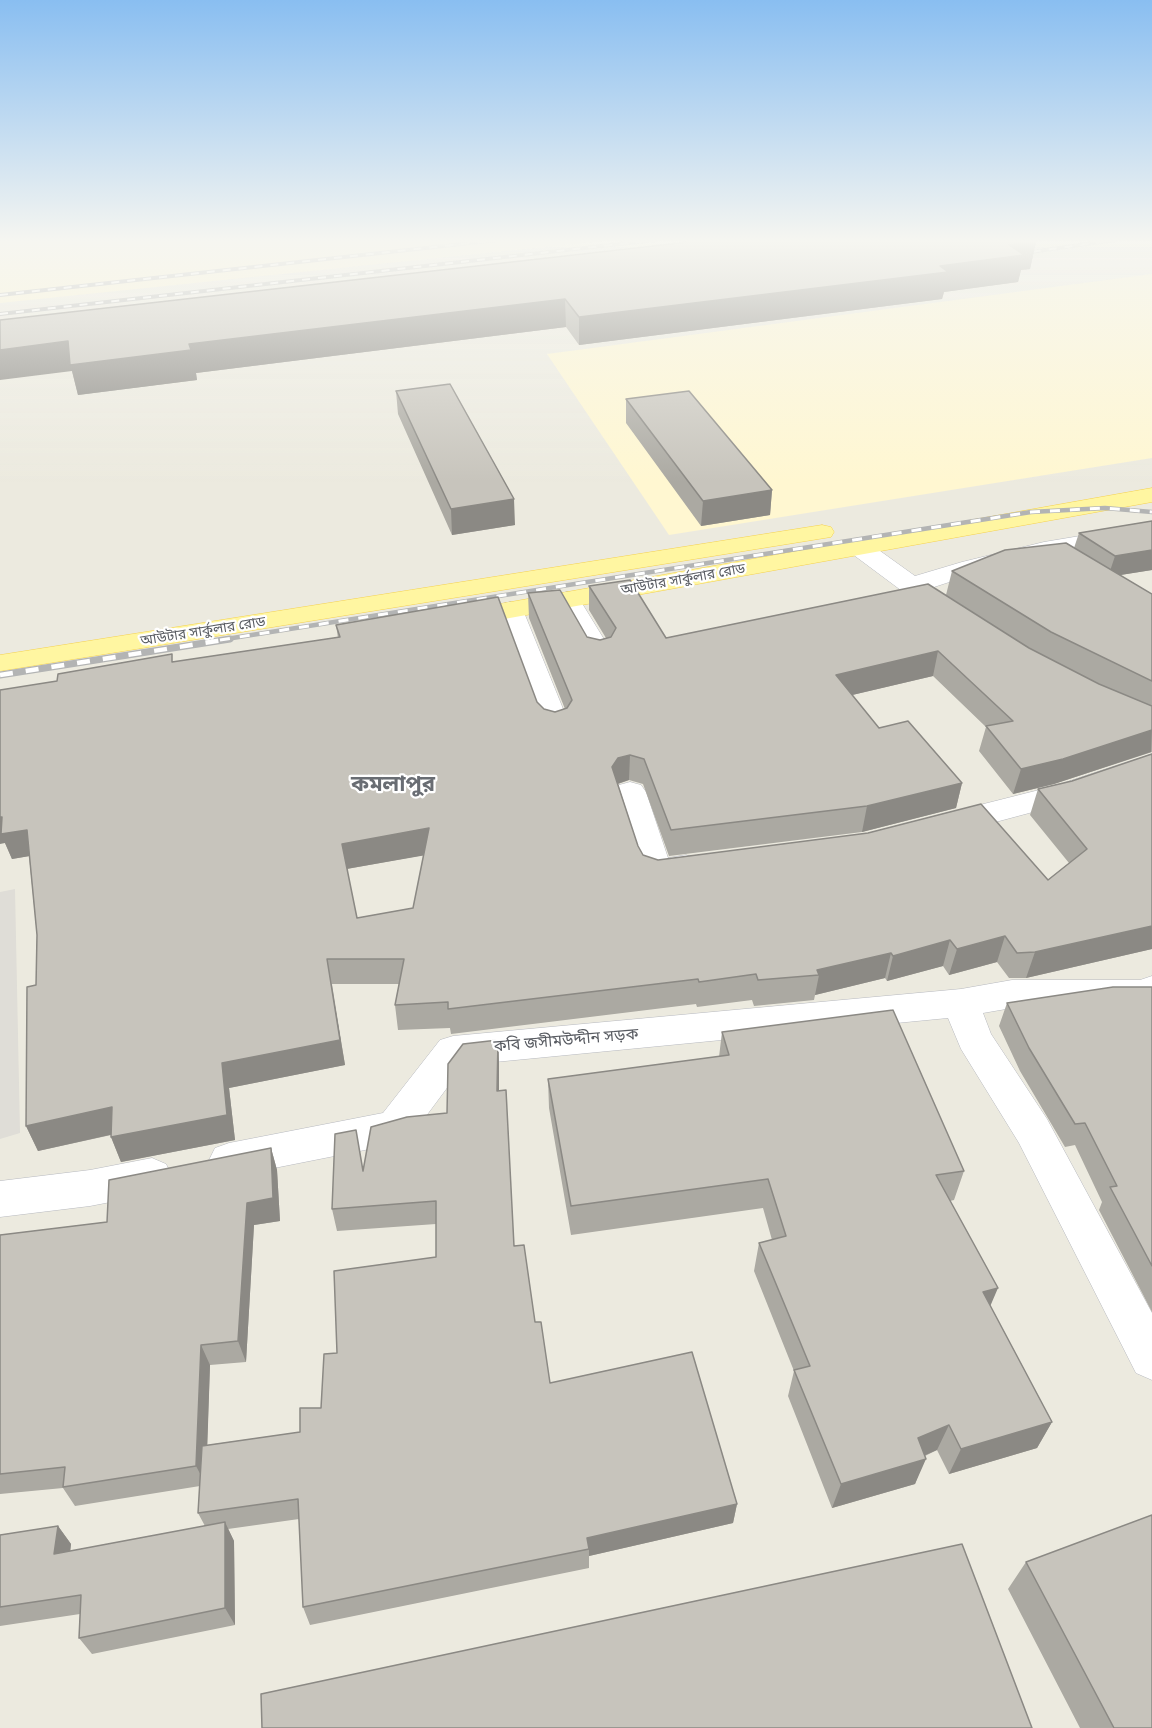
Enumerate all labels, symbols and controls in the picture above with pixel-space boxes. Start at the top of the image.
street label: আউটার সার্কুলার রোড [619,560,747,598]
street label: আউটার সার্কুলার রোড [139,613,267,649]
district label: কমলাপুর [351,771,435,797]
street label: কবি জসীমউদ্দীন সড়ক [493,1024,639,1056]

